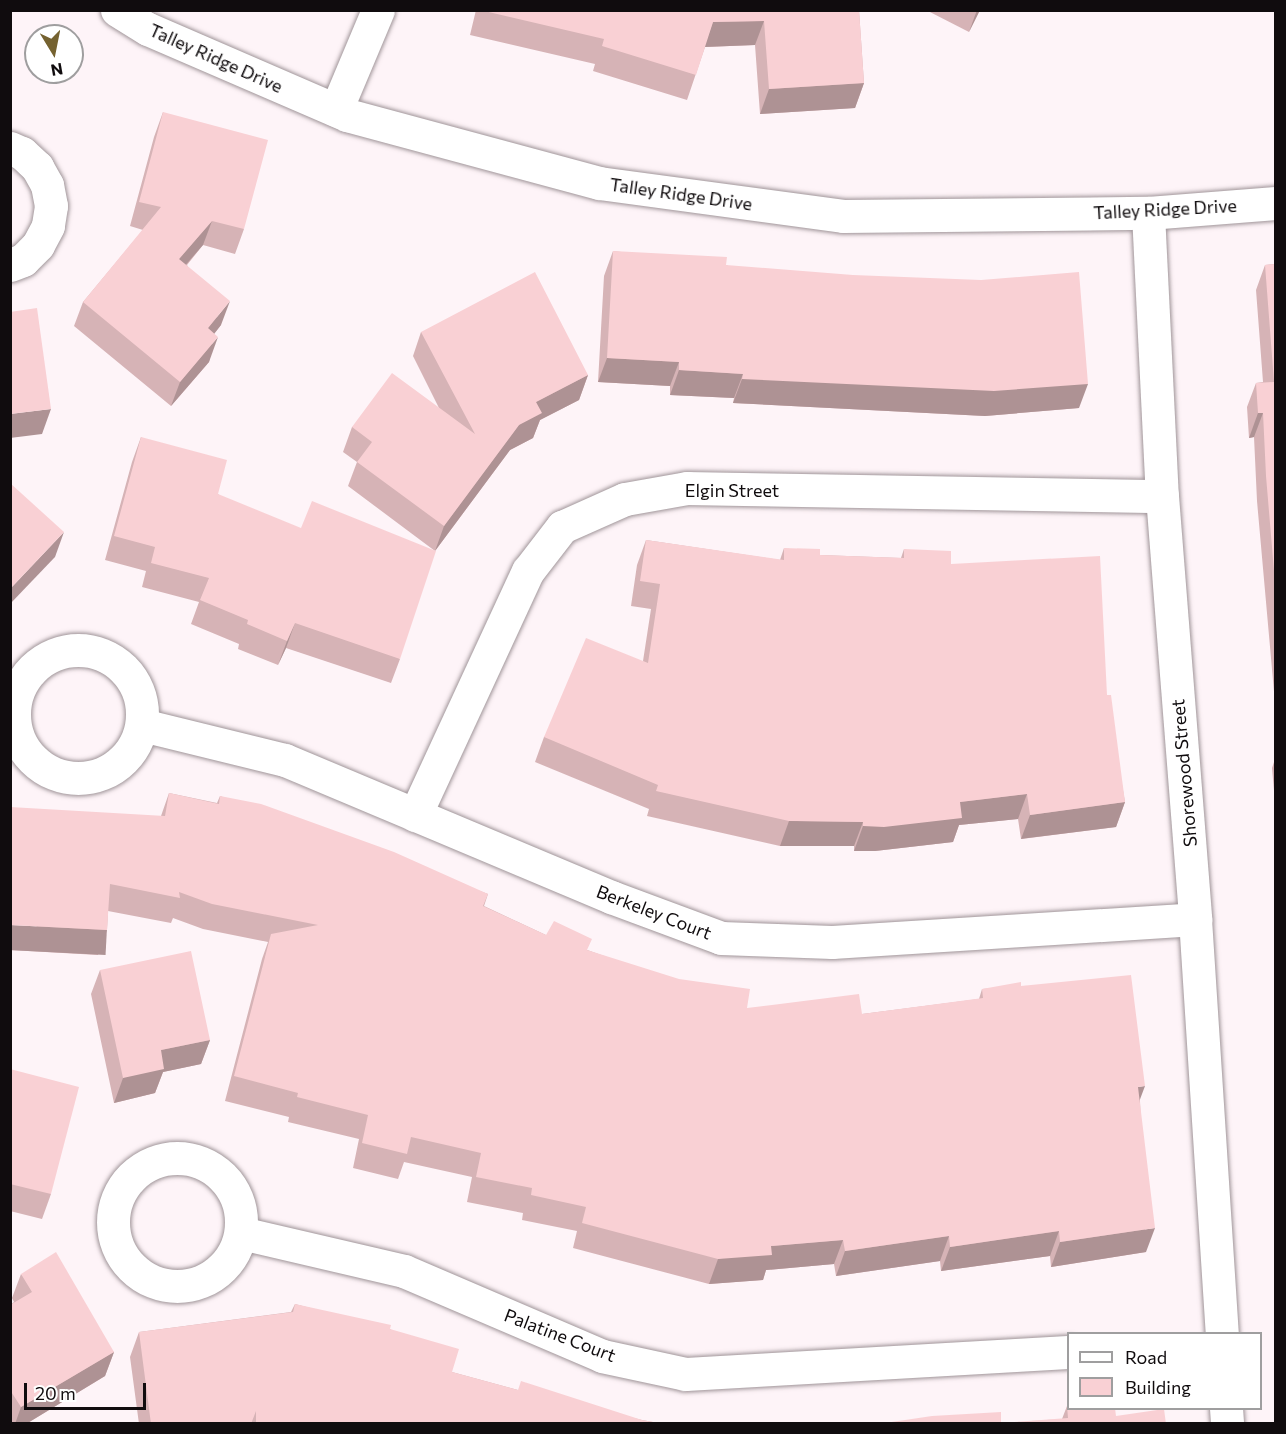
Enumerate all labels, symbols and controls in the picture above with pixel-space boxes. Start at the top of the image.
street label: Talley Ridge Drive [146,19,286,97]
north arrow [24,24,84,84]
text: N [49,60,64,81]
street label: Talley Ridge Drive [608,173,754,215]
street label: Talley Ridge Drive [1093,194,1237,224]
street label: Elgin Street [685,479,779,501]
street label: Shorewood Street [1167,698,1201,848]
street label: Berkeley Court [593,880,715,944]
street label: Palatine Court [501,1304,619,1366]
legend [1067,1332,1262,1410]
text: Road [1125,1346,1167,1368]
scale bar [27,1371,148,1409]
text: Building [1125,1376,1191,1398]
text: 20 m [35,1382,76,1404]

